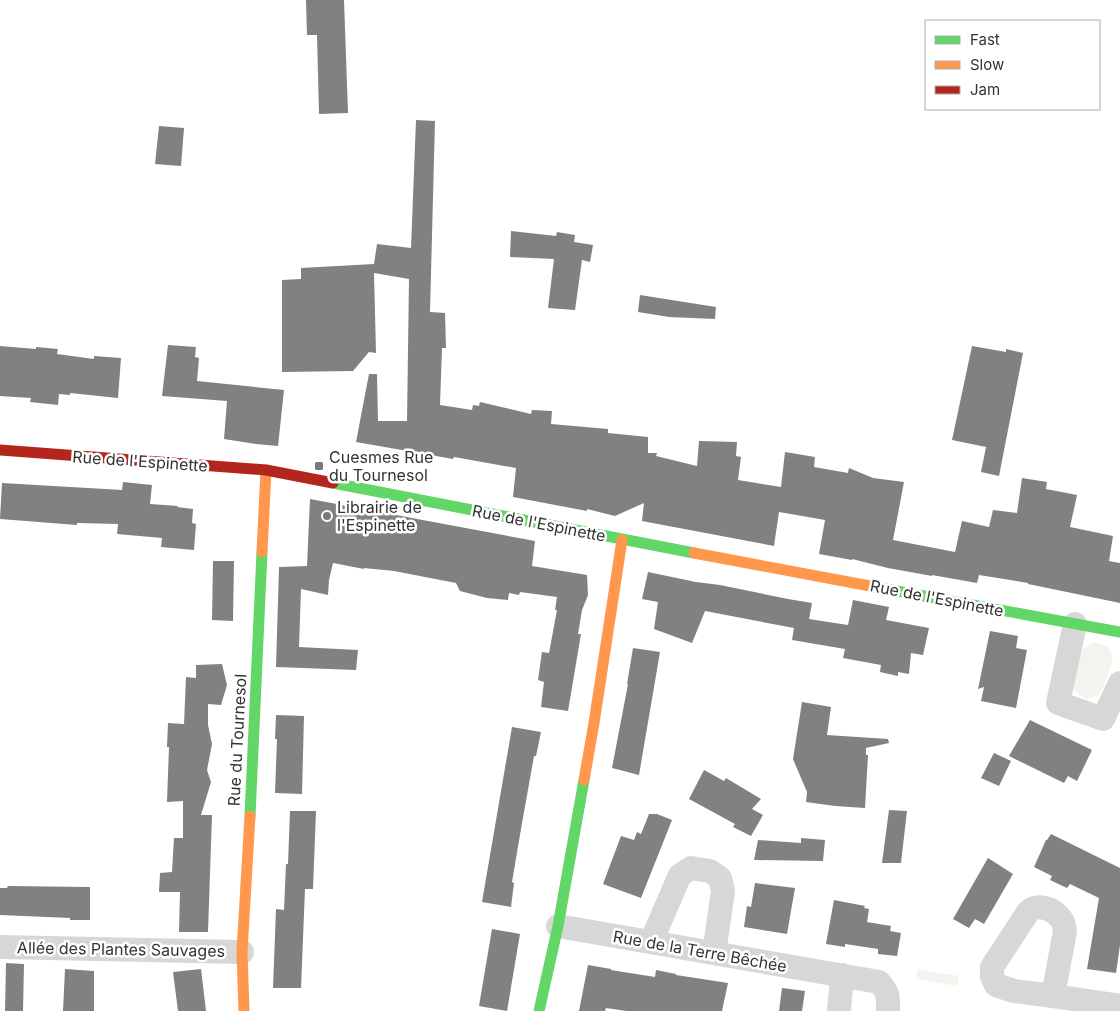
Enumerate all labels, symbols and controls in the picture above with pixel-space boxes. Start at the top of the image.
legend [925,20,1100,110]
text: Fast [970,30,1000,49]
text: Slow [970,55,1004,74]
text: Jam [970,80,1000,99]
street label: Rue de l'Espinette [72,446,208,476]
place label: Cuesmes Rue du Tournesol [329,447,433,485]
marker: Cuesmes Rue du Tournesol [313,460,325,472]
place label: Librairie de l'Espinette [337,497,422,535]
street label: Rue de l'Espinette [471,500,607,546]
marker: Librairie de l'Espinette [321,510,333,522]
street label: Rue de l'Espinette [869,575,1005,621]
street label: Rue du Tournesol [224,673,250,807]
street label: Rue de la Terre Bêchée [612,926,788,976]
street label: Allée des Plantes Sauvages [17,937,225,961]

